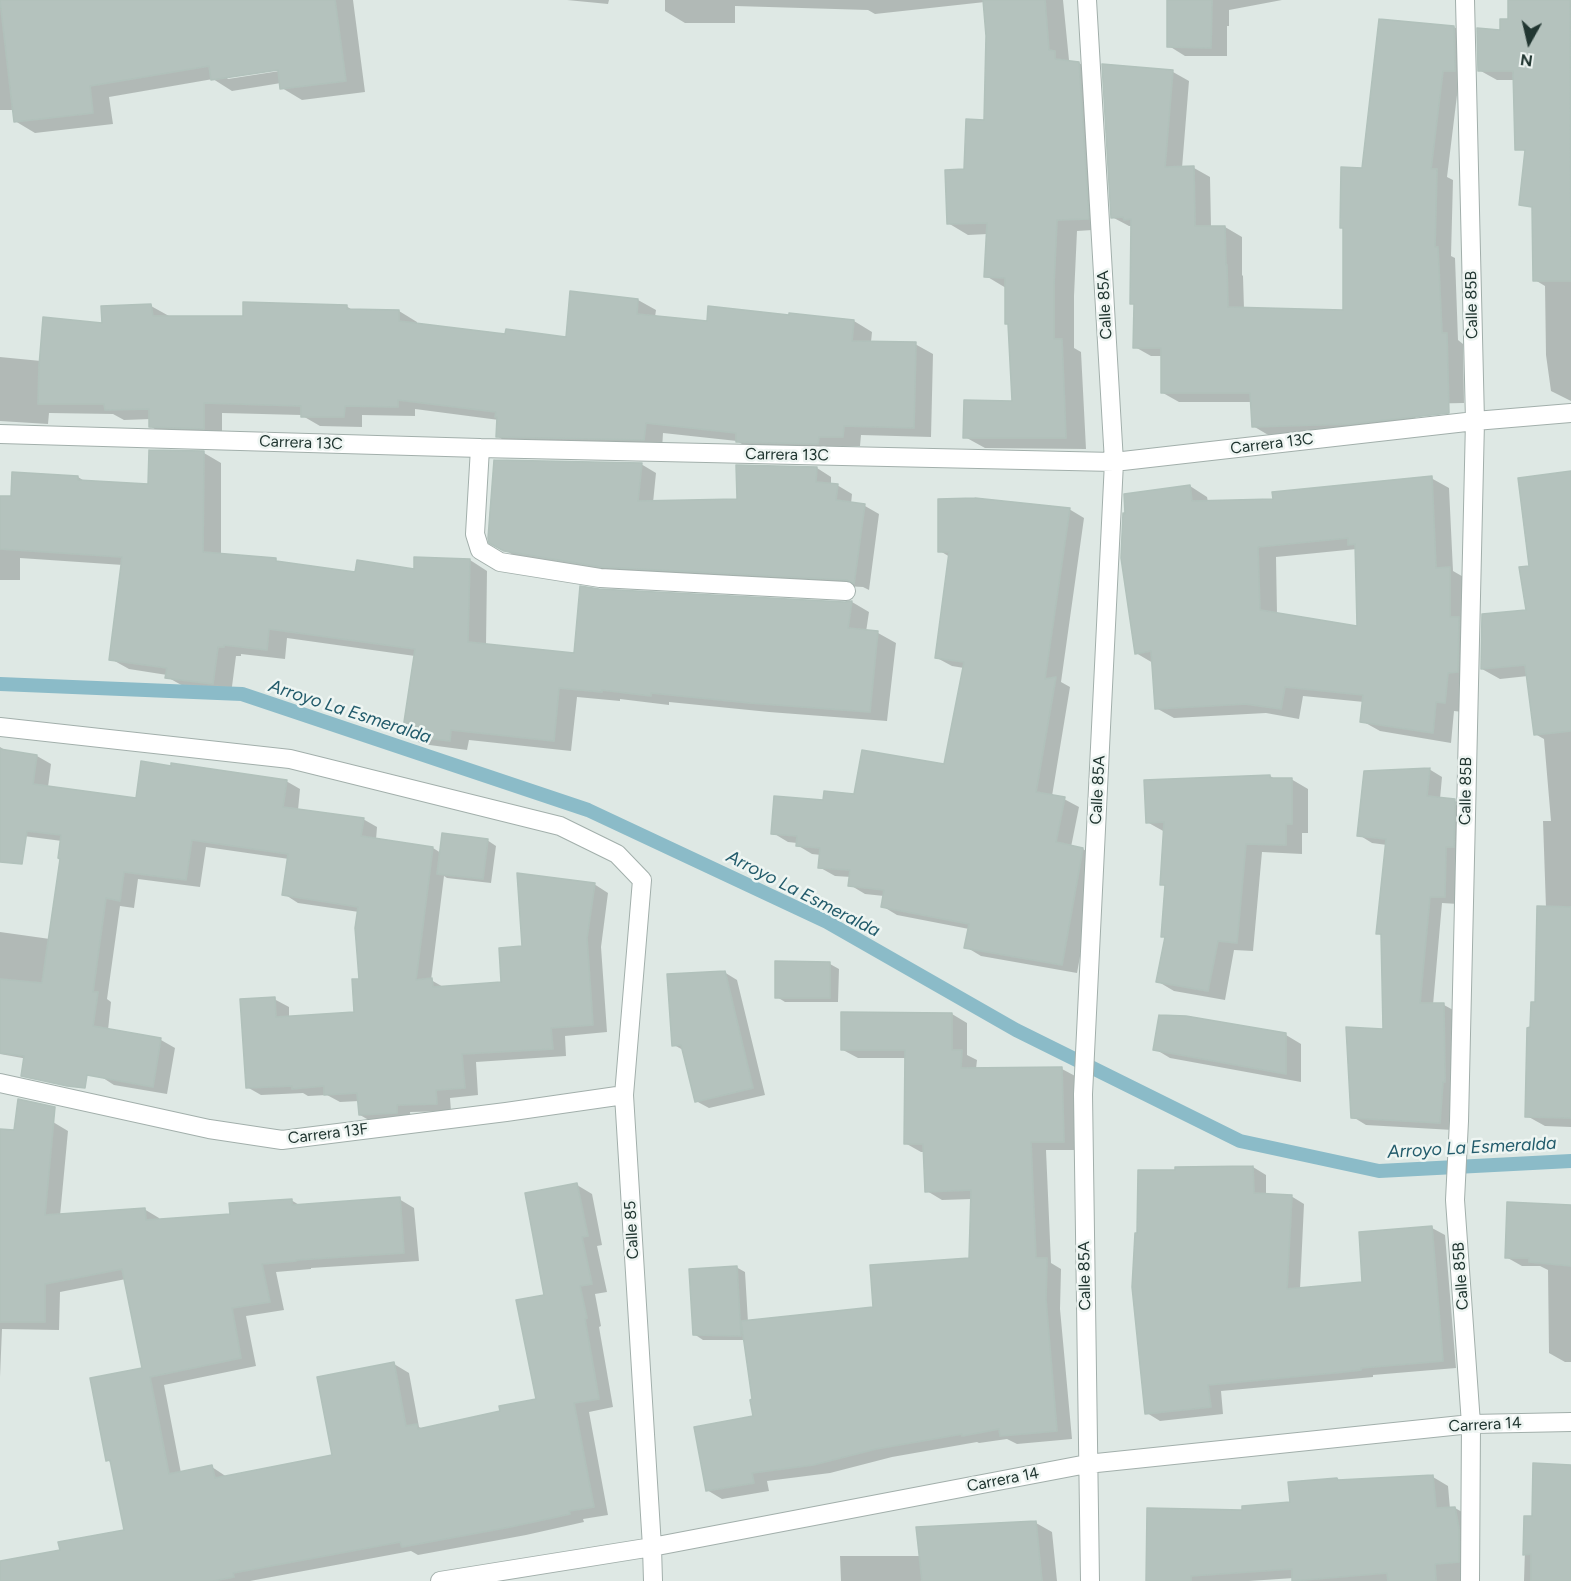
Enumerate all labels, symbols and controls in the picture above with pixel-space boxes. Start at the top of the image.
north arrow [1499,12,1559,72]
text: N [1519,50,1534,71]
street label: Calle 85A [1094,270,1116,340]
street label: Calle 85B [1462,271,1482,339]
street label: Carrera 13C [1229,429,1315,459]
street label: Carrera 13C [259,432,343,454]
street label: Carrera 13C [745,445,829,465]
water label: Arroyo La Esmeralda [266,676,434,748]
street label: Calle 85A [1087,755,1109,825]
street label: Calle 85B [1456,757,1476,825]
water label: Arroyo La Esmeralda [723,846,883,942]
street label: Carrera 13F [287,1120,369,1148]
water label: Arroyo La Esmeralda [1387,1133,1557,1163]
street label: Calle 85 [621,1200,643,1260]
street label: Calle 85A [1075,1241,1095,1311]
street label: Calle 85B [1449,1241,1473,1311]
street label: Carrera 14 [1448,1413,1522,1437]
street label: Carrera 14 [965,1464,1041,1496]

